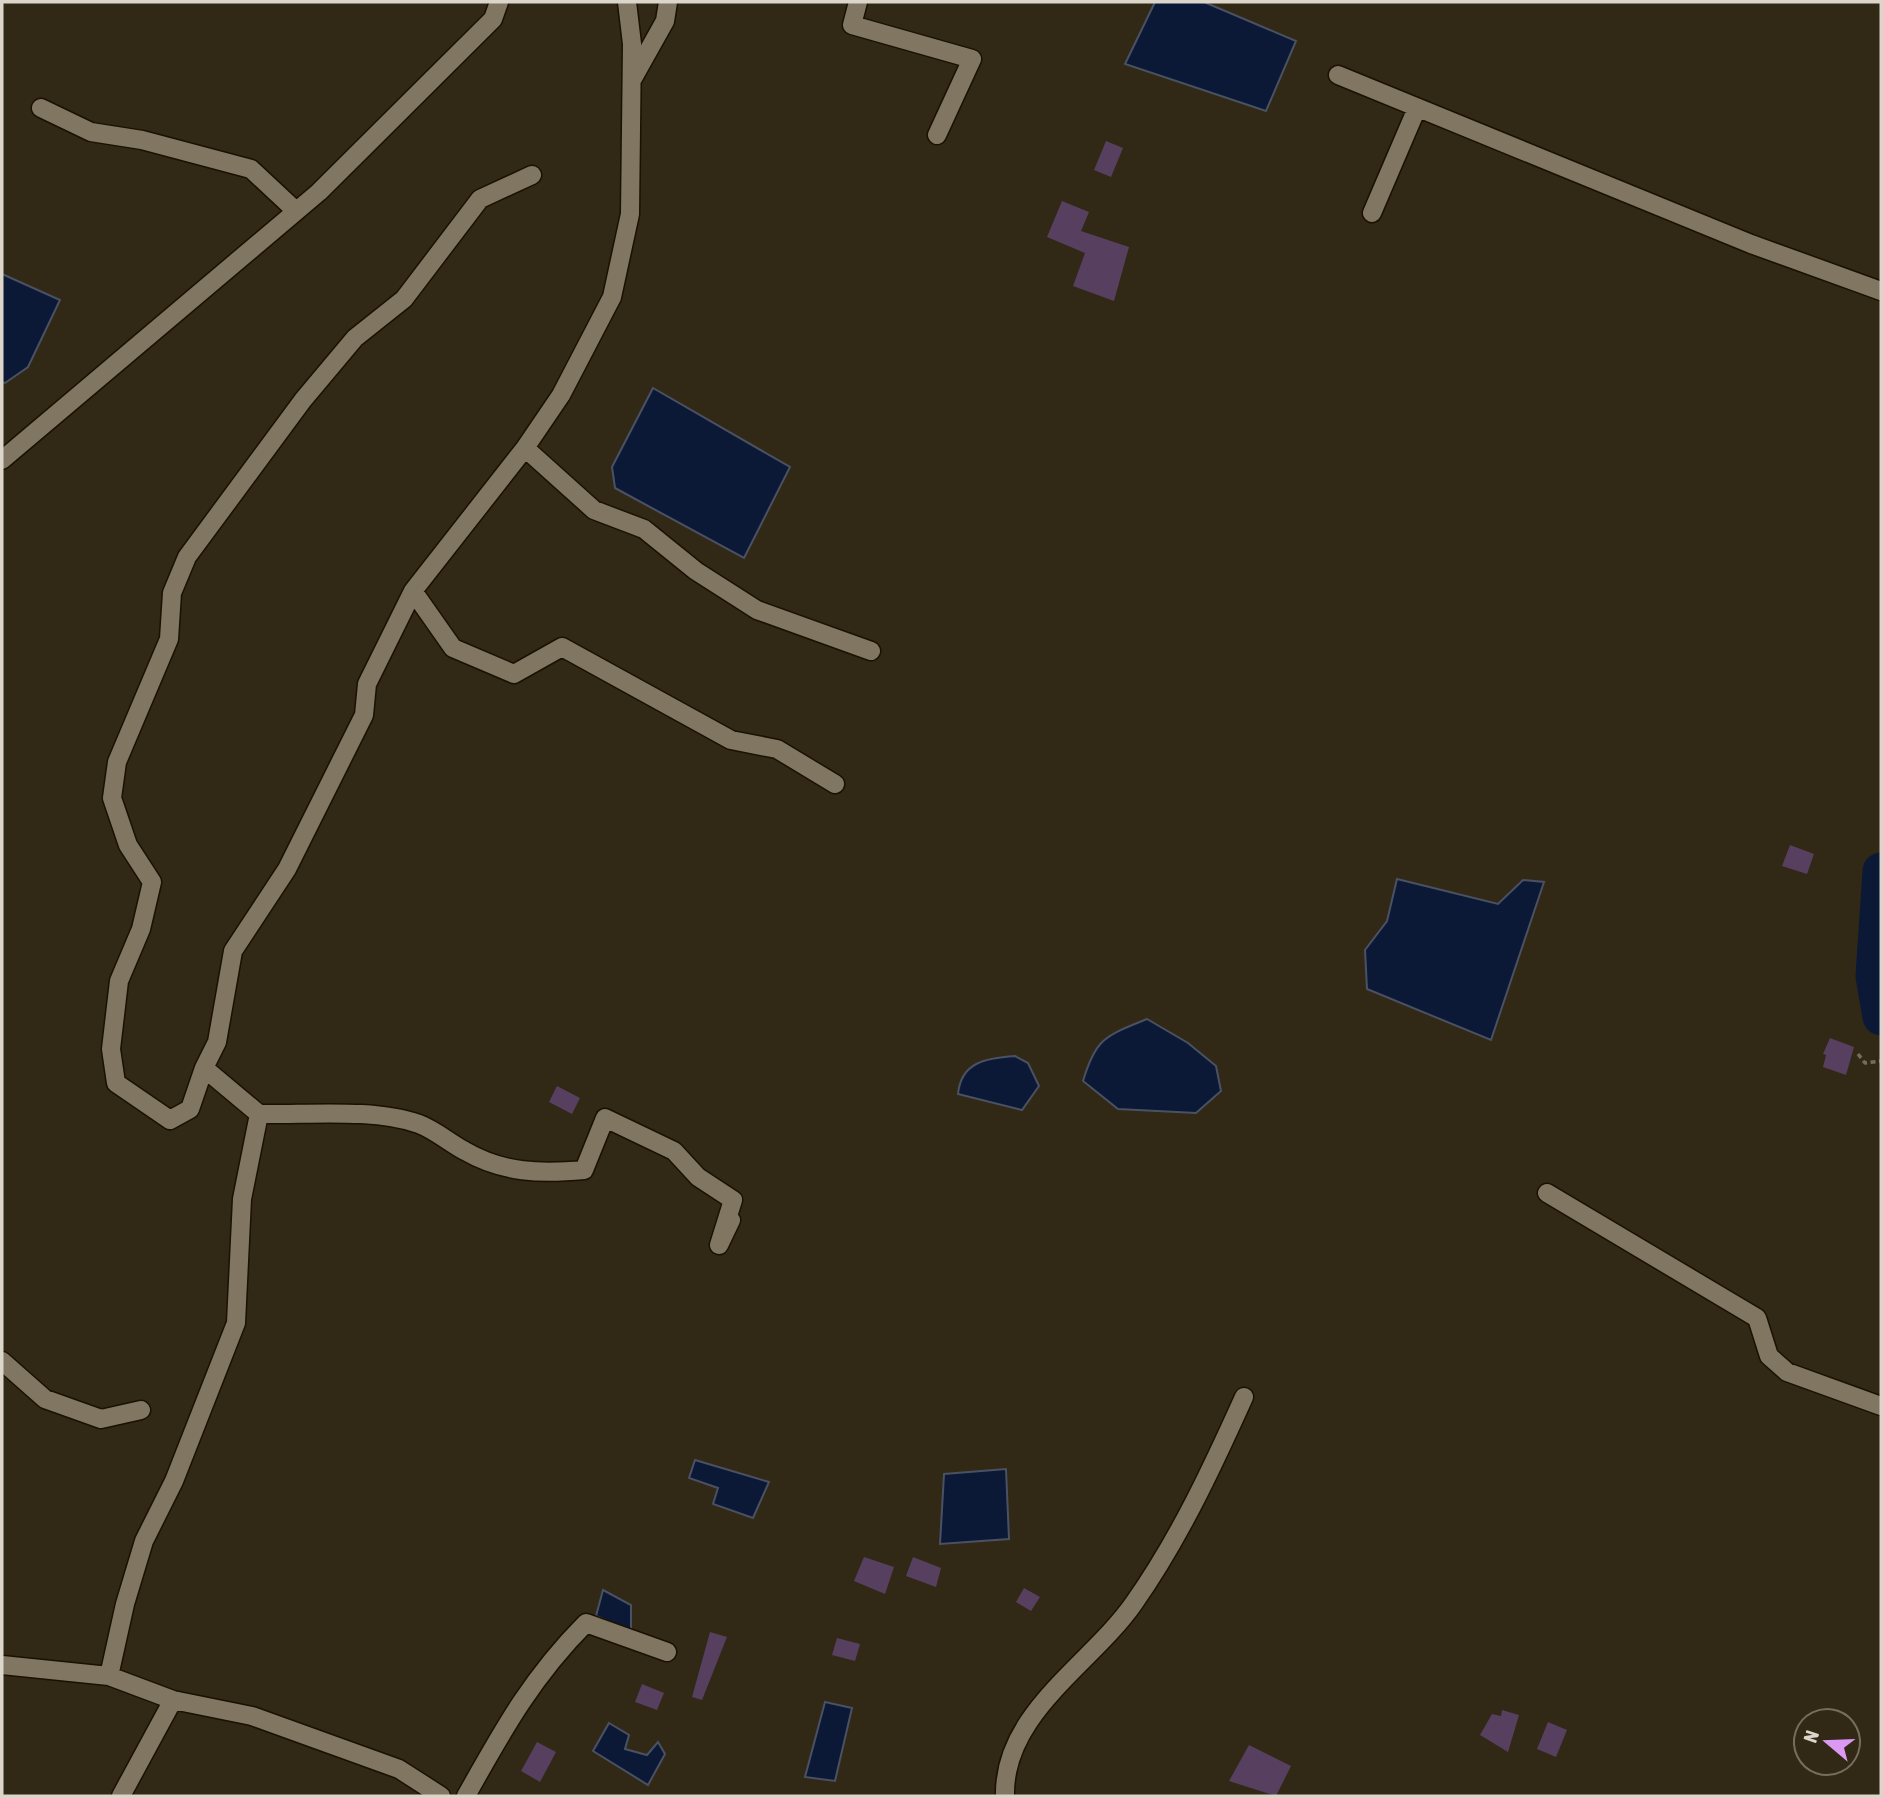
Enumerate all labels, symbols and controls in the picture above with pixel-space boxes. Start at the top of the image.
north arrow [1792,1707,1862,1777]
text: N [1799,1728,1823,1745]

